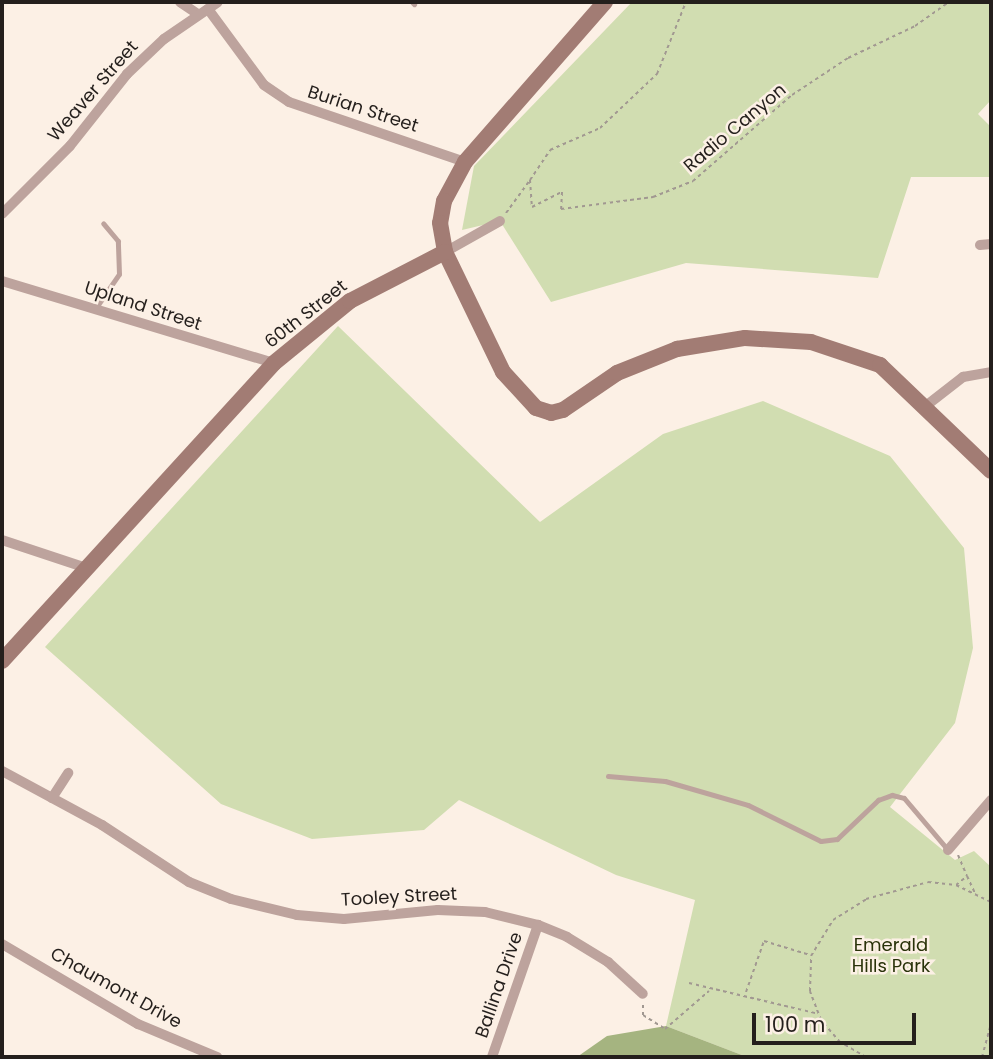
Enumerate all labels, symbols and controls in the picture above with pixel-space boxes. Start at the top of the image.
street label: Weaver Street [43,36,143,146]
street label: Radio Canyon [679,79,791,177]
street label: Burian Street [305,81,421,137]
street label: 60th Street [261,275,351,353]
street label: Upland Street [82,277,204,335]
street label: Tooley Street [341,883,457,911]
street label: Ballina Drive [471,929,527,1041]
park label: Emerald Hills Park [852,935,930,978]
street label: Chaumont Drive [46,943,186,1033]
scale bar [755,1000,920,1044]
text: 100 m [765,1010,825,1039]

